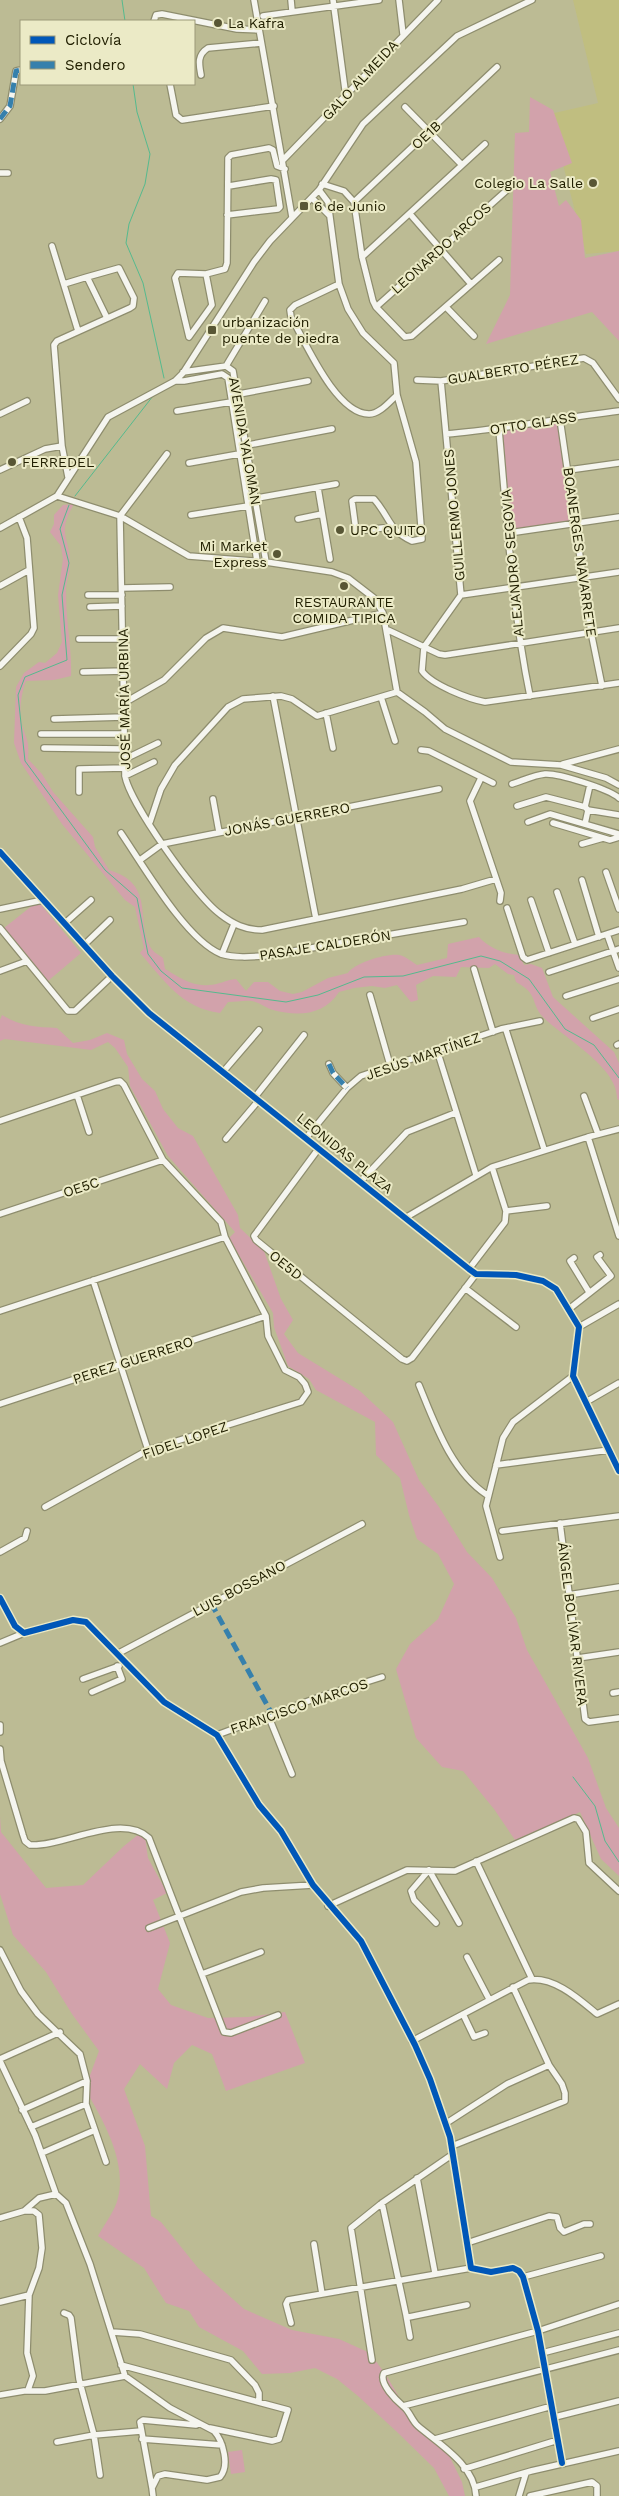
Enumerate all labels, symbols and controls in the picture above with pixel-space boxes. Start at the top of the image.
place label: La Kafra [228,15,285,31]
marker: La Kafra [212,17,224,29]
legend [20,20,195,85]
text: Ciclovía [65,31,122,49]
street label: GALO ALMEIDA [319,37,401,123]
text: Sendero [65,56,126,74]
street label: OE1B [408,118,444,152]
place label: Colegio La Salle [474,175,583,191]
marker: Colegio La Salle [587,177,599,189]
place label: 6 de Junio [314,198,386,214]
street label: LEONARDO ARCOS [388,199,494,297]
marker: 6 de Junio [298,200,310,212]
place label: urbanización puente de piedra [222,314,339,346]
marker: urbanización puente de piedra [206,324,218,336]
street label: GUALBERTO PÉREZ [446,351,580,387]
street label: AVENIDA YALOMAN [226,376,264,506]
street label: OTTO GLASS [488,408,578,438]
street label: GUILLERMO JONES [440,448,468,582]
place label: FERREDEL [22,454,94,470]
marker: FERREDEL [6,456,18,468]
street label: BOANERGES NAVARRETE [560,466,600,638]
street label: ALEJANDRO SEGOVIA [498,488,526,638]
place label: UPC QUITO [350,522,426,538]
marker: UPC QUITO [334,524,346,536]
place label: Mi Market Express [200,538,267,570]
marker: Mi Market Express [271,548,283,560]
marker: RESTAURANTE COMIDA TIPICA [338,580,350,592]
place label: RESTAURANTE COMIDA TIPICA [292,594,396,626]
street label: JOSÉ MARÍA URBINA [115,628,133,770]
street label: JONÁS GUERRERO [223,799,351,839]
street label: PASAJE CALDERÓN [258,927,392,963]
street label: JESÚS MARTÍNEZ [364,1029,483,1083]
street label: LEONIDAS PLAZA [294,1109,396,1197]
street label: OE5C [61,1174,101,1200]
street label: OE5D [266,1247,306,1283]
street label: PEREZ GUERRERO [71,1333,195,1387]
street label: FIDEL LOPEZ [140,1418,230,1462]
street label: ÁNGEL BOLÍVAR RIVERA [555,1541,591,1707]
street label: LUIS BOSSANO [190,1557,288,1619]
street label: FRANCISCO MARCOS [228,1675,370,1737]

